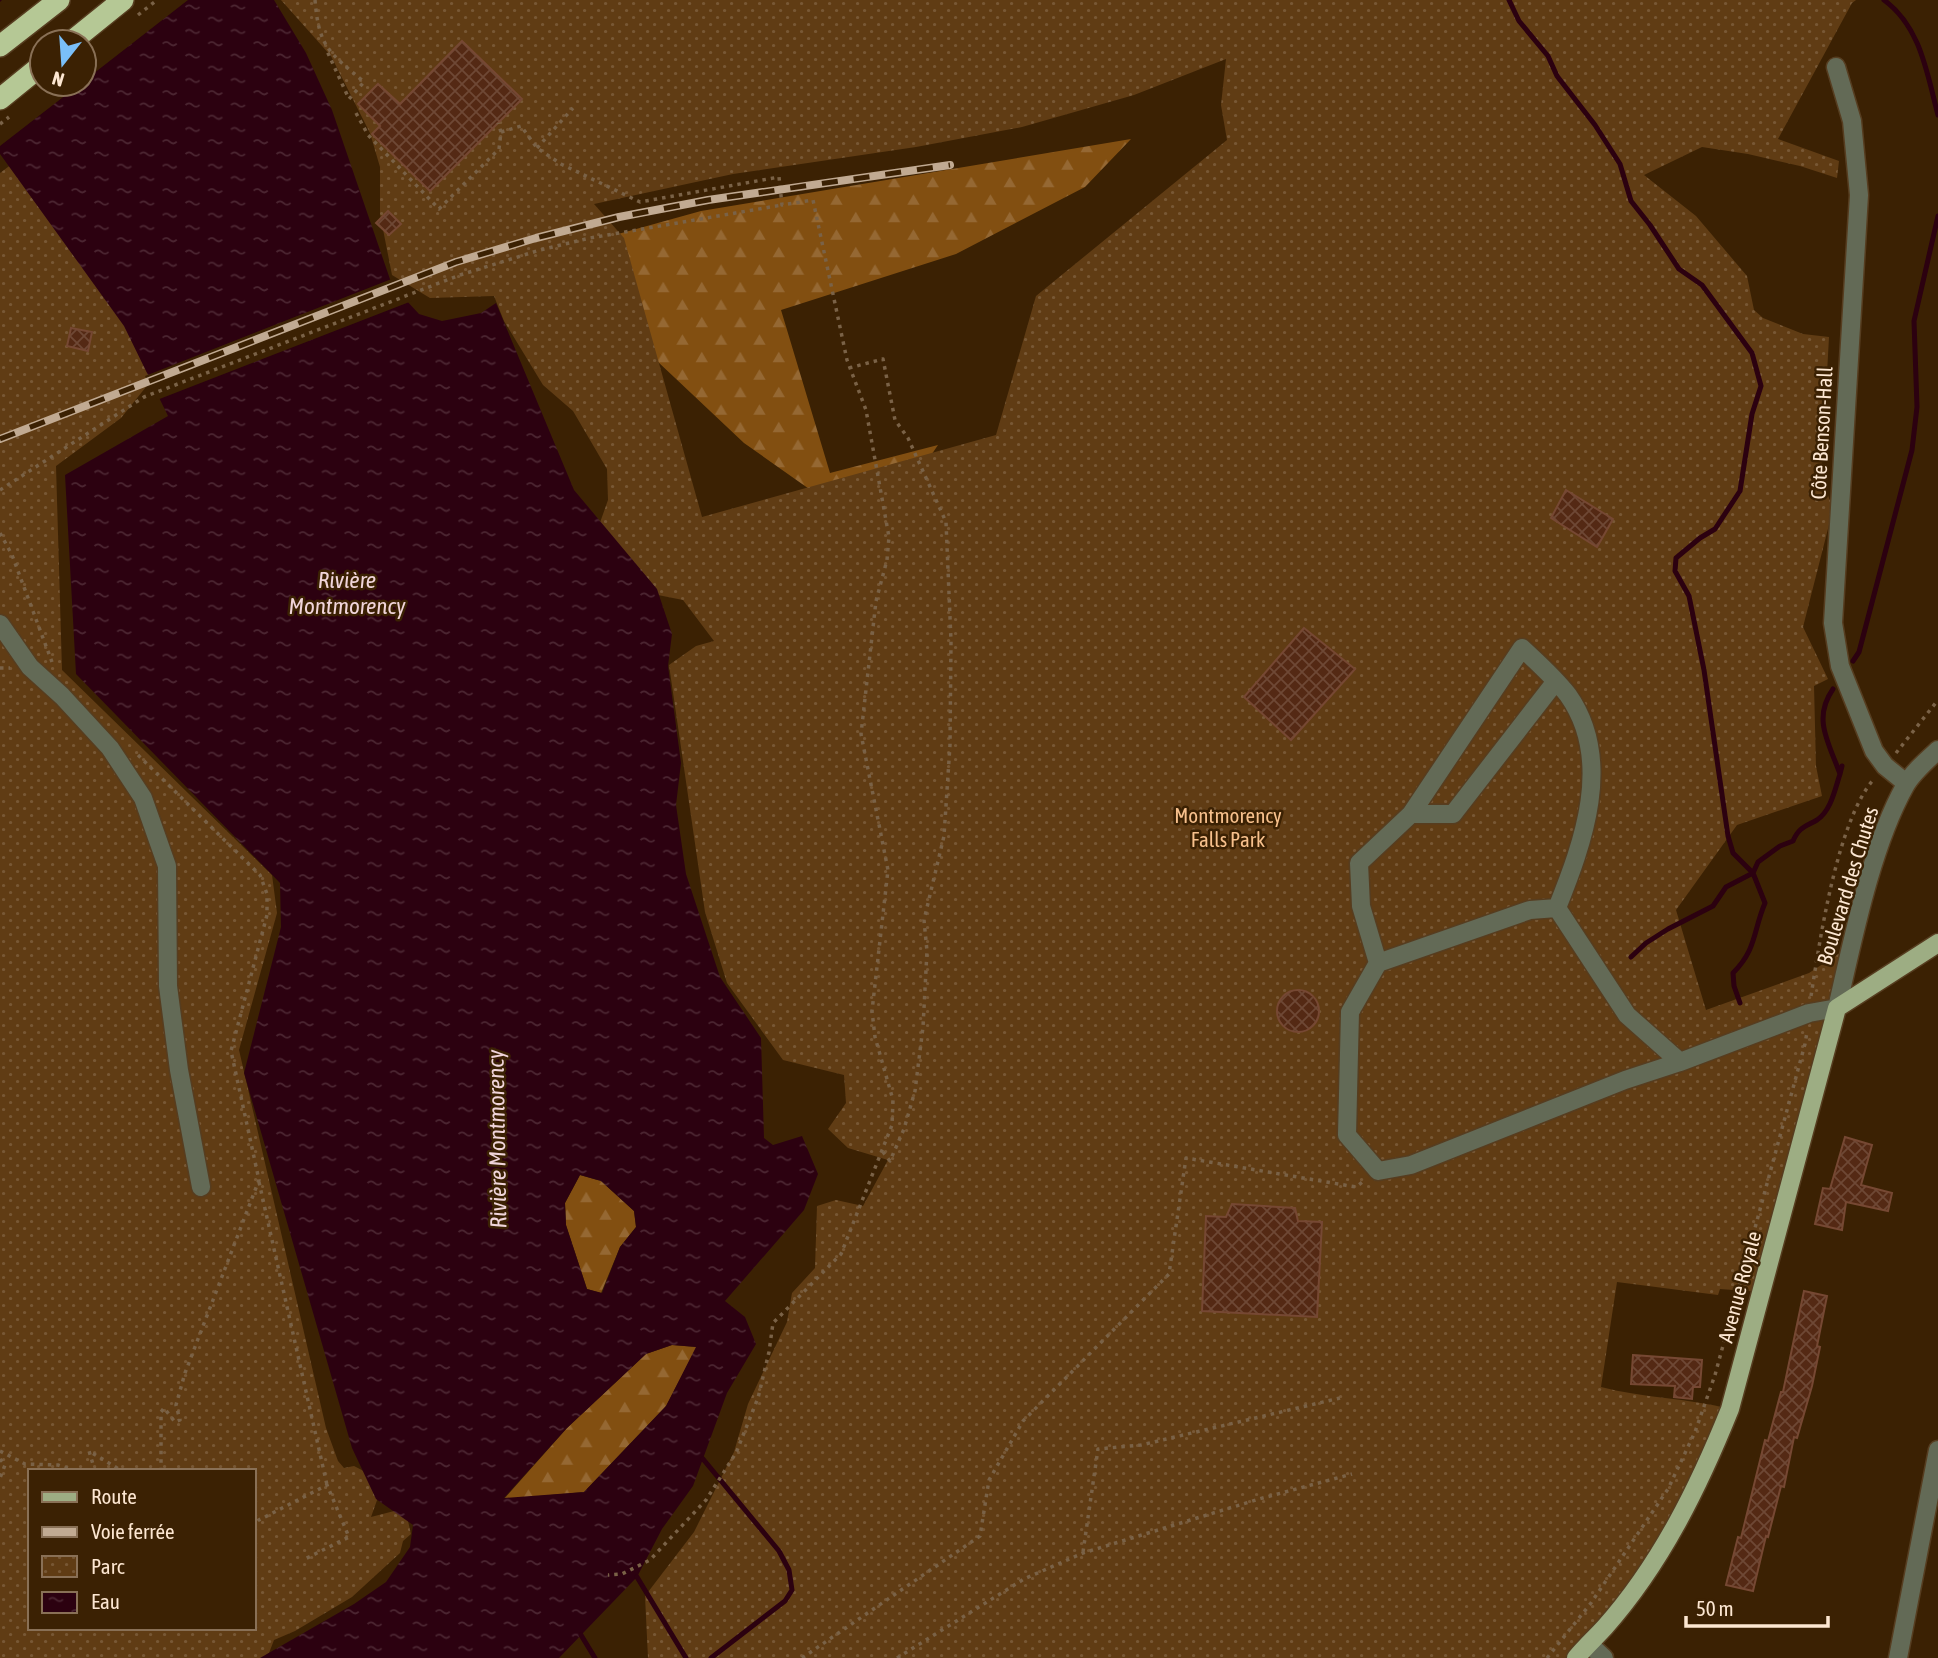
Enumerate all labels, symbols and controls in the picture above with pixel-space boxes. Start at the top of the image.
north arrow [28,28,98,98]
text: N [49,67,67,91]
street label: Côte Benson-Hall [1806,365,1836,500]
water label: Rivière Montmorency [288,567,406,619]
park label: Montmorency Falls Park [1174,803,1282,851]
street label: Boulevard des Chutes [1812,804,1883,968]
water label: Rivière Montmorency [482,1049,512,1229]
street label: Avenue Royale [1713,1228,1765,1345]
legend [28,1469,256,1630]
text: Route [91,1484,137,1508]
text: Voie ferrée [91,1519,174,1543]
text: Parc [91,1554,125,1578]
scale bar [1686,1584,1828,1628]
text: Eau [91,1589,120,1613]
text: 50 m [1696,1596,1734,1620]

